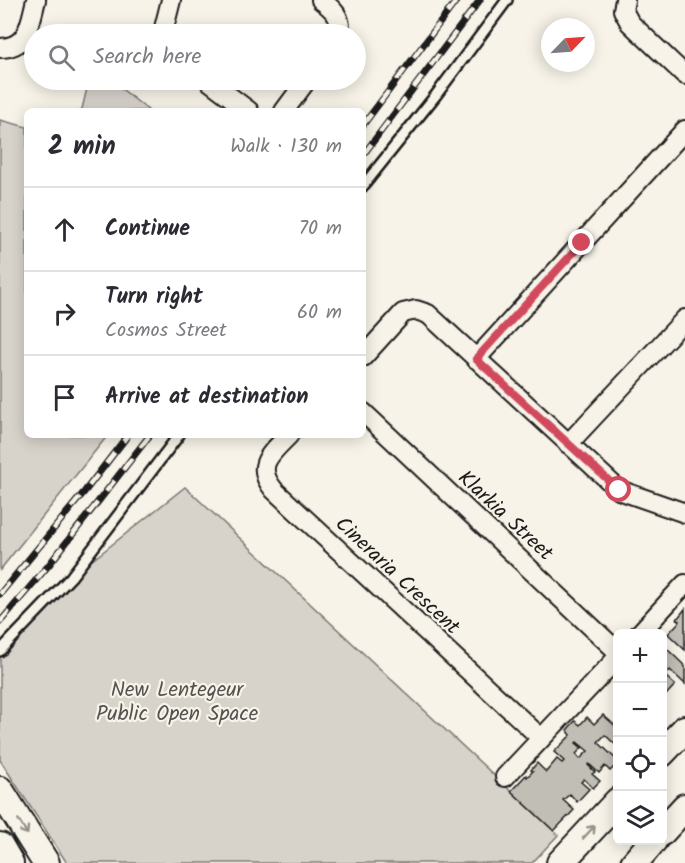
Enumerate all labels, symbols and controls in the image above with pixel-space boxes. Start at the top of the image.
north arrow [541,18,595,72]
search box [24,24,366,90]
text: Search here [93,40,201,75]
icon: search [45,41,78,74]
text: 2 min [48,126,116,168]
text: Walk · 130 m [230,131,342,163]
text: Continue [105,212,190,247]
icon: ahead [48,213,81,246]
text: 70 m [299,213,342,245]
route end [568,229,594,255]
text: Turn right [105,280,203,315]
icon: right [48,297,81,330]
text: 60 m [297,297,342,329]
text: Cosmos Street [105,315,227,347]
text: Arrive at destination [105,380,308,415]
icon: arrive [48,381,81,414]
street label: Klarkia Street [450,463,561,570]
route start [605,476,631,502]
street label: Cineraria Crescent [327,509,468,644]
map controls [613,629,667,845]
button: + [613,629,667,683]
park label: New Lentegeur Public Open Space [96,674,259,731]
button: − [613,683,667,737]
button: locate [613,737,667,791]
button: layers [613,791,667,845]
one-way arrow [17,818,29,834]
one-way arrow [582,825,596,840]

